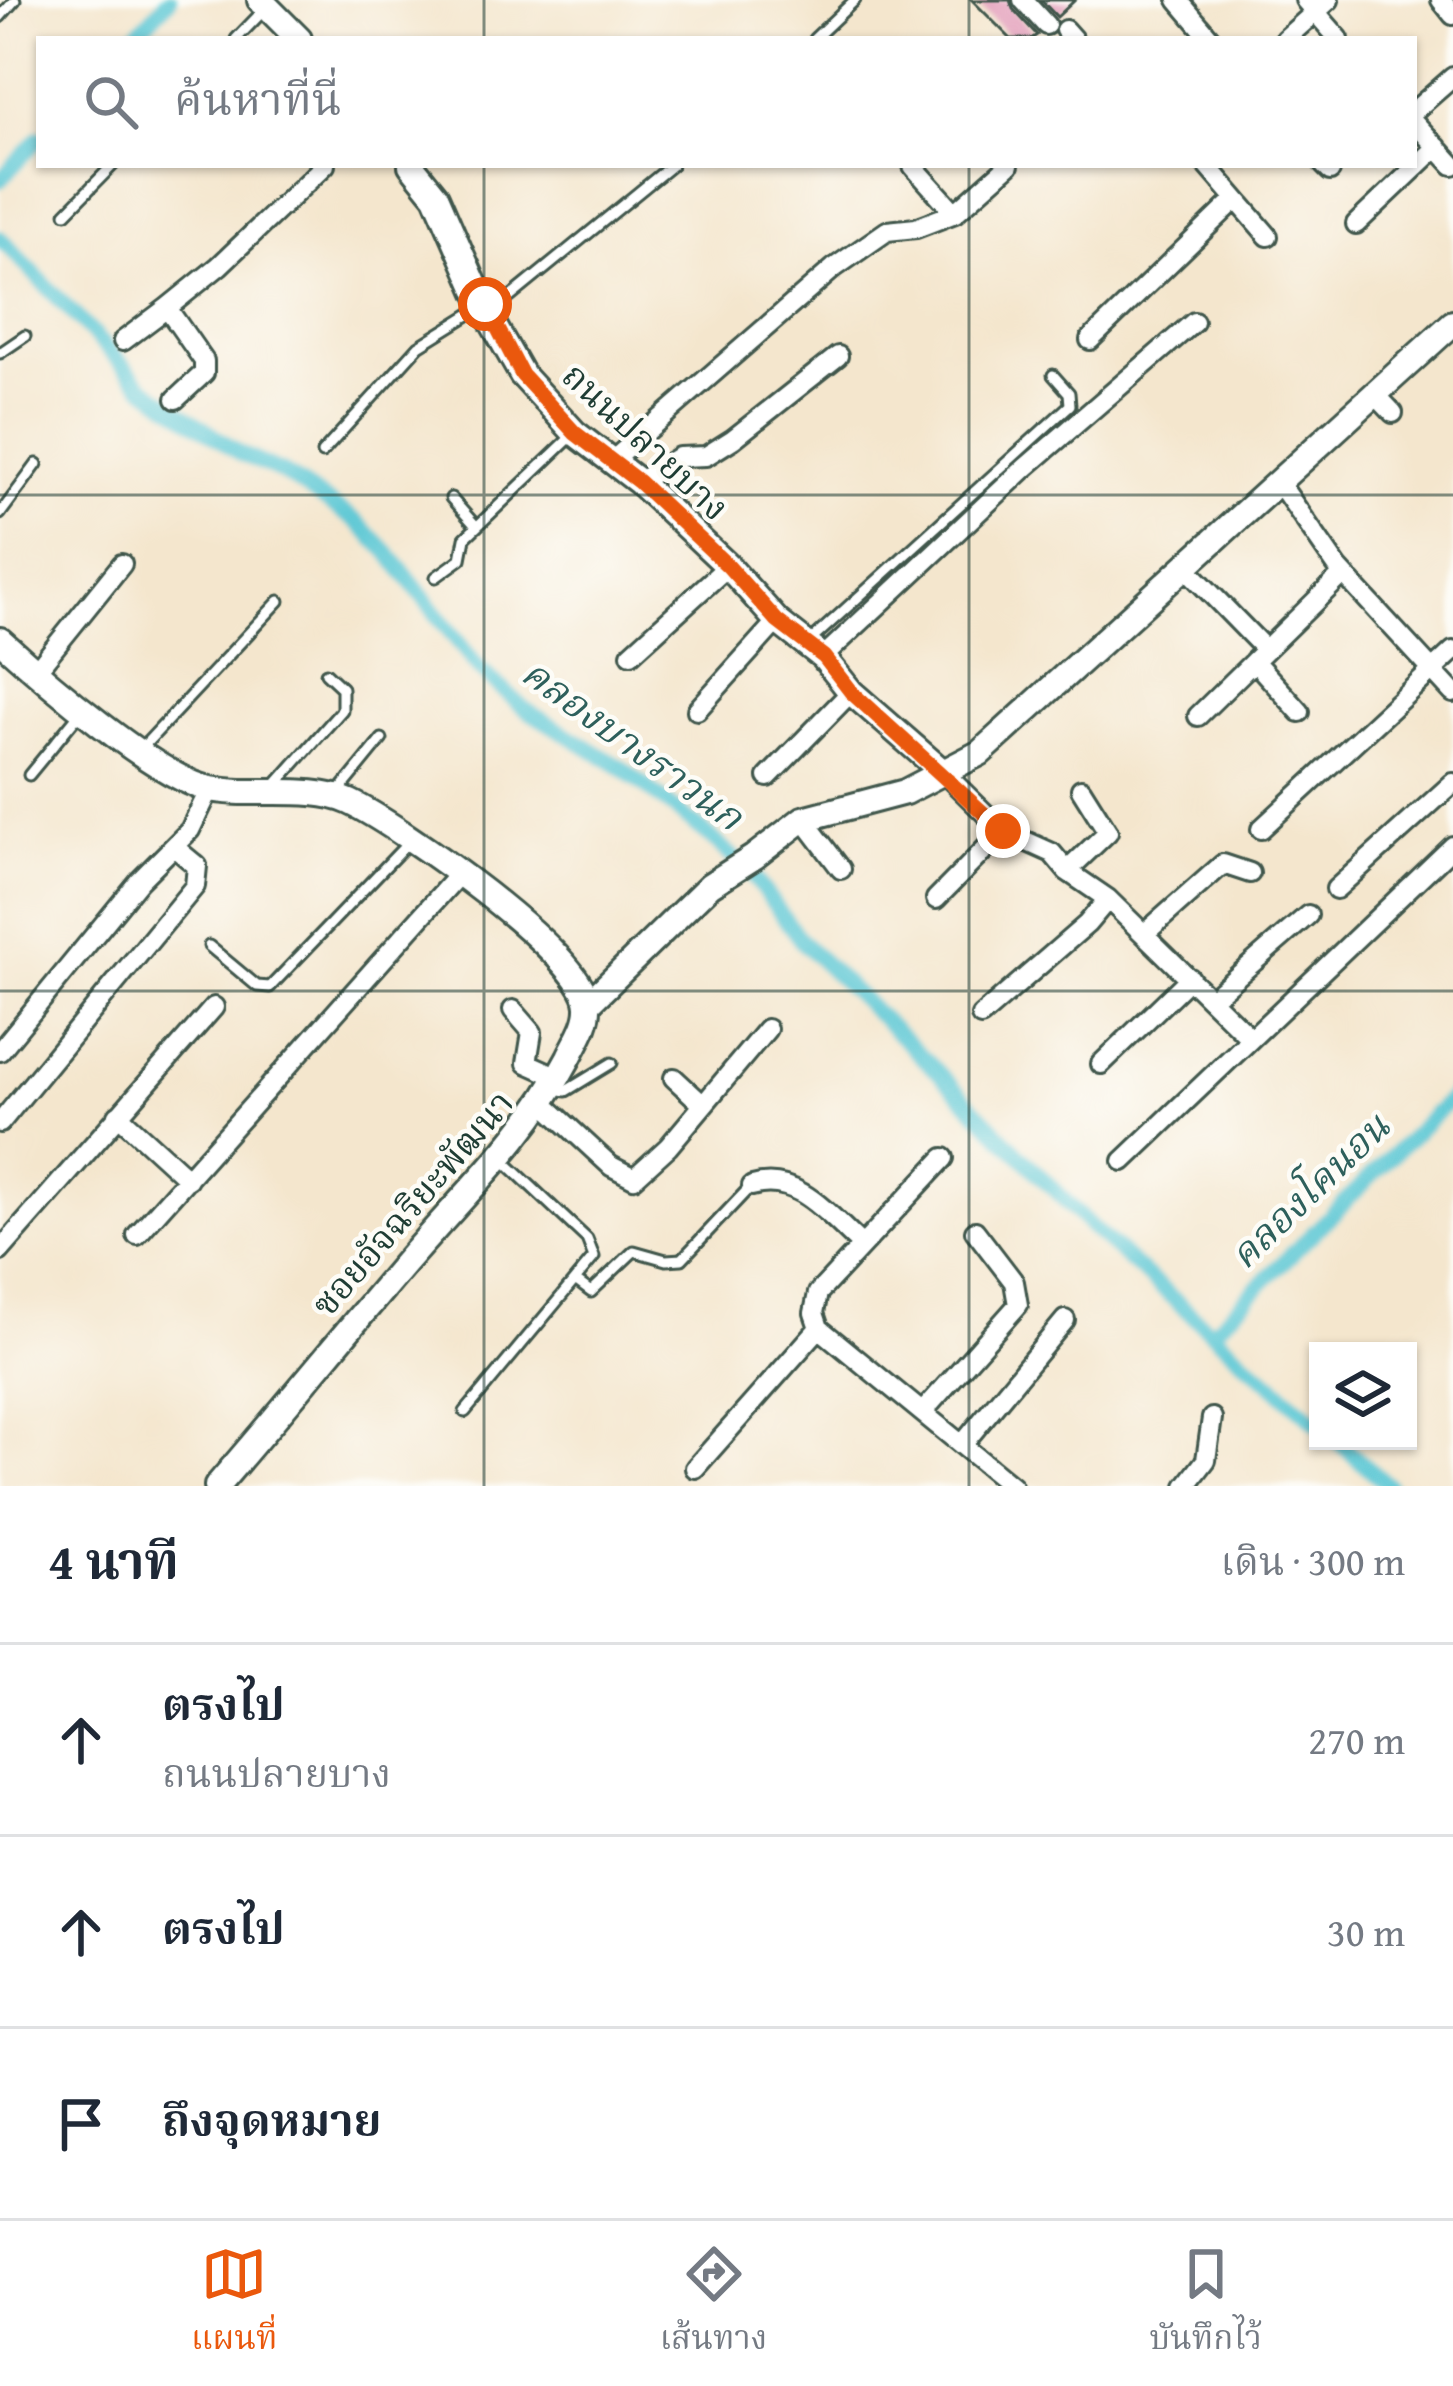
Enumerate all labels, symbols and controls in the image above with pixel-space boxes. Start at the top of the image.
search box [36,36,1417,168]
text: ค้นหาที่นี่ [174,66,342,131]
icon: search [78,69,144,135]
route start [458,277,512,331]
street label: ถนนปลายบาง [551,349,742,532]
water label: คลองบางราวนก [511,644,757,844]
route end [976,804,1030,858]
street label: ซอยอัจฉริยะพัฒนา [298,1078,525,1328]
water label: คลองโคนอน [1216,1098,1402,1281]
map controls [1309,1342,1417,1450]
button: layers [1309,1342,1417,1450]
text: 4 นาที [48,1523,179,1598]
text: เดิน · 300 m [1221,1532,1405,1589]
text: ตรงไป [162,1671,285,1736]
icon: ahead [48,1707,114,1773]
text: 270 m [1308,1711,1405,1768]
text: ถนนปลายบาง [162,1744,391,1801]
text: ตรงไป [162,1895,285,1960]
icon: ahead [48,1899,114,1965]
text: 30 m [1327,1903,1405,1960]
text: ถึงจุดหมาย [162,2087,382,2152]
icon: arrive [48,2091,114,2157]
tab: แผนที่ [191,2241,278,2367]
tab: เส้นทาง [660,2241,767,2367]
tab: บันทึกไว้ [1149,2241,1262,2367]

